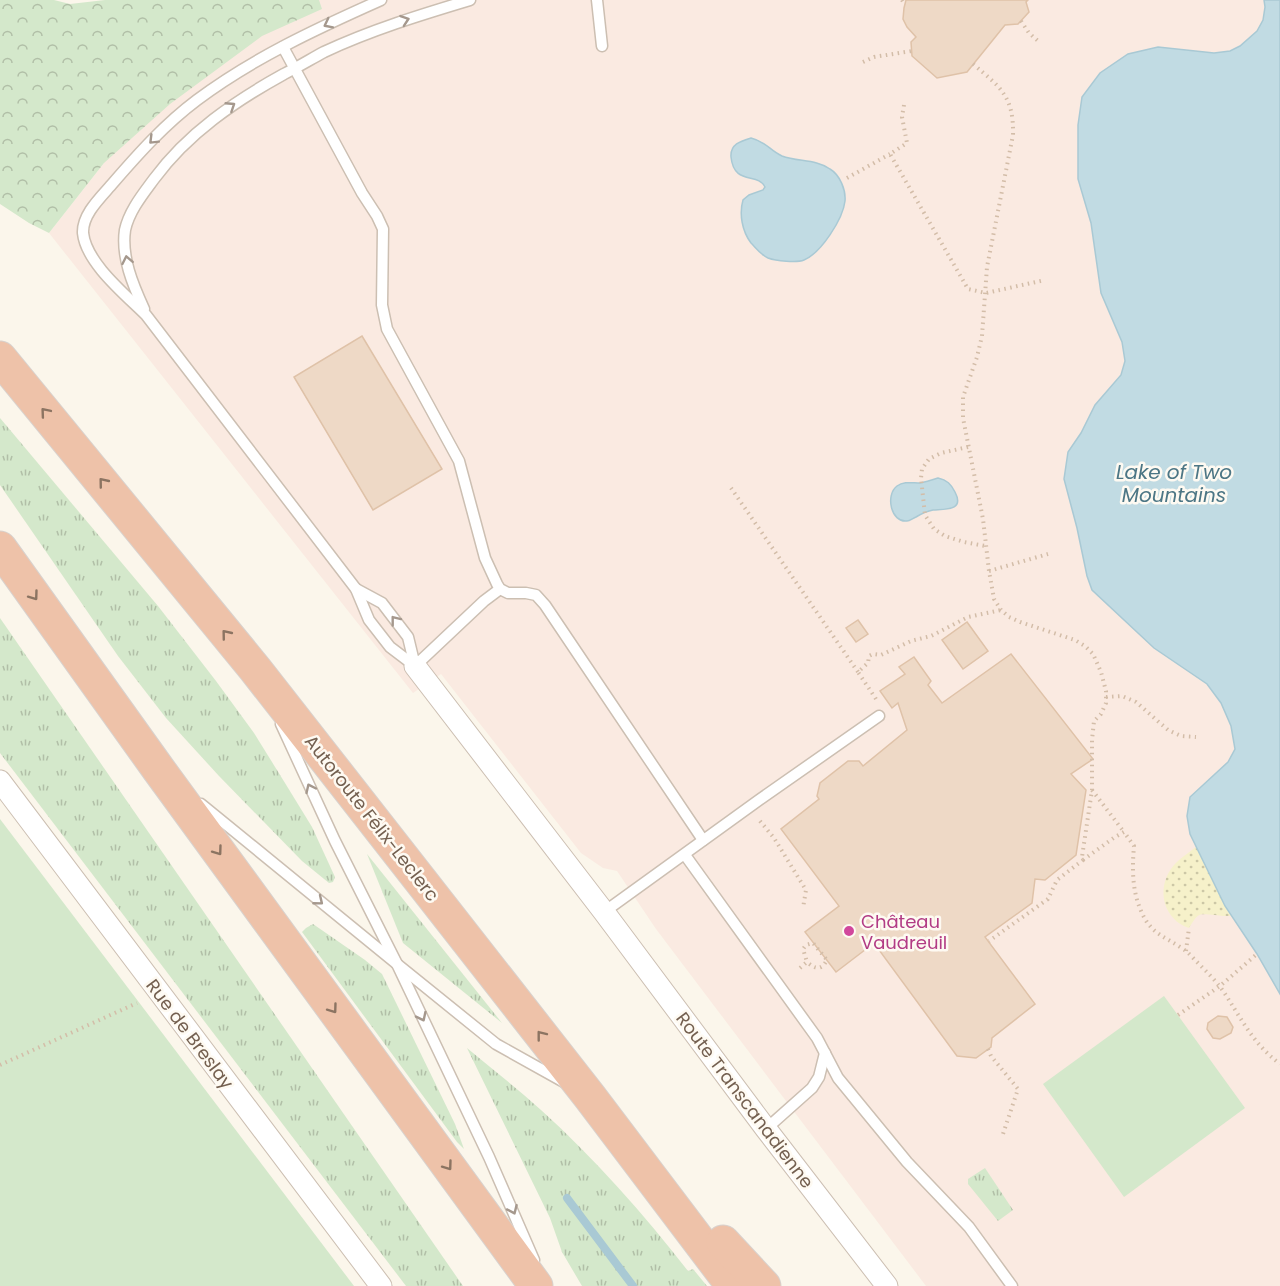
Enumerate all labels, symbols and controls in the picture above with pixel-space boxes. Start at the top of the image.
one-way arrow [399,15,410,28]
one-way arrow [323,17,334,28]
one-way arrow [224,103,235,114]
one-way arrow [149,132,160,143]
one-way arrow [121,255,134,265]
one-way arrow [41,408,52,419]
water label: Lake of Two Mountains [1116,458,1232,509]
one-way arrow [99,478,110,489]
one-way arrow [27,589,38,600]
one-way arrow [391,616,402,627]
one-way arrow [223,629,234,640]
street label: Autoroute Félix-Leclerc [299,730,445,906]
one-way arrow [306,783,318,794]
one-way arrow [211,845,222,856]
one-way arrow [312,894,323,905]
place label: Château Vaudreuil [861,909,947,955]
marker: Château Vaudreuil [842,924,856,938]
street label: Rue de Breslay [140,974,240,1094]
one-way arrow [326,1002,337,1013]
street label: Route Transcanadienne [670,1007,820,1193]
one-way arrow [415,1011,427,1022]
one-way arrow [538,1030,549,1041]
one-way arrow [441,1160,452,1171]
one-way arrow [505,1204,517,1215]

